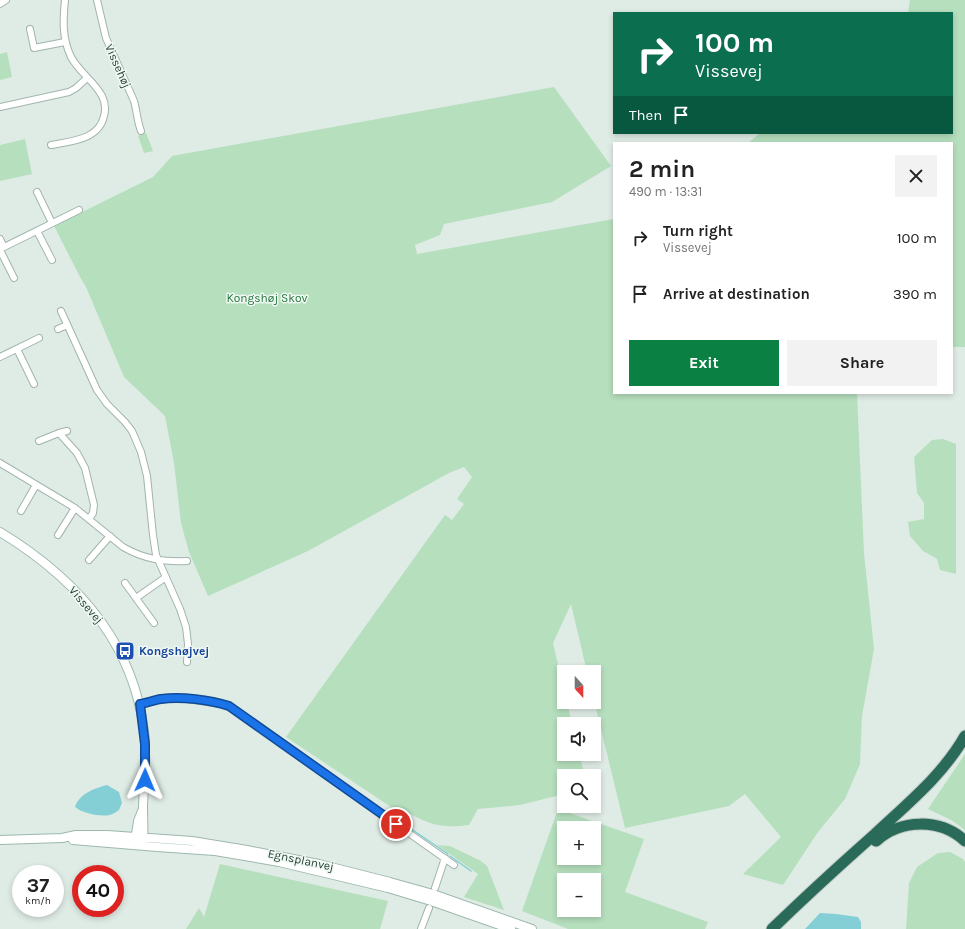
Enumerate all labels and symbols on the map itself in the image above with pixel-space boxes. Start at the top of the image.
street label: Vissehøj [102,42,134,90]
park label: Kongshøj Skov [226,291,308,305]
street label: Vissevej [66,583,106,627]
bus stop icon: Kongshøjvej [114,640,136,662]
place label: Kongshøjvej [139,644,209,658]
north arrow [557,665,601,709]
position arrow [124,759,166,801]
pin [379,807,413,841]
street label: Egnsplanvej [267,846,335,874]
speed limit sign: 40 [72,865,124,917]

